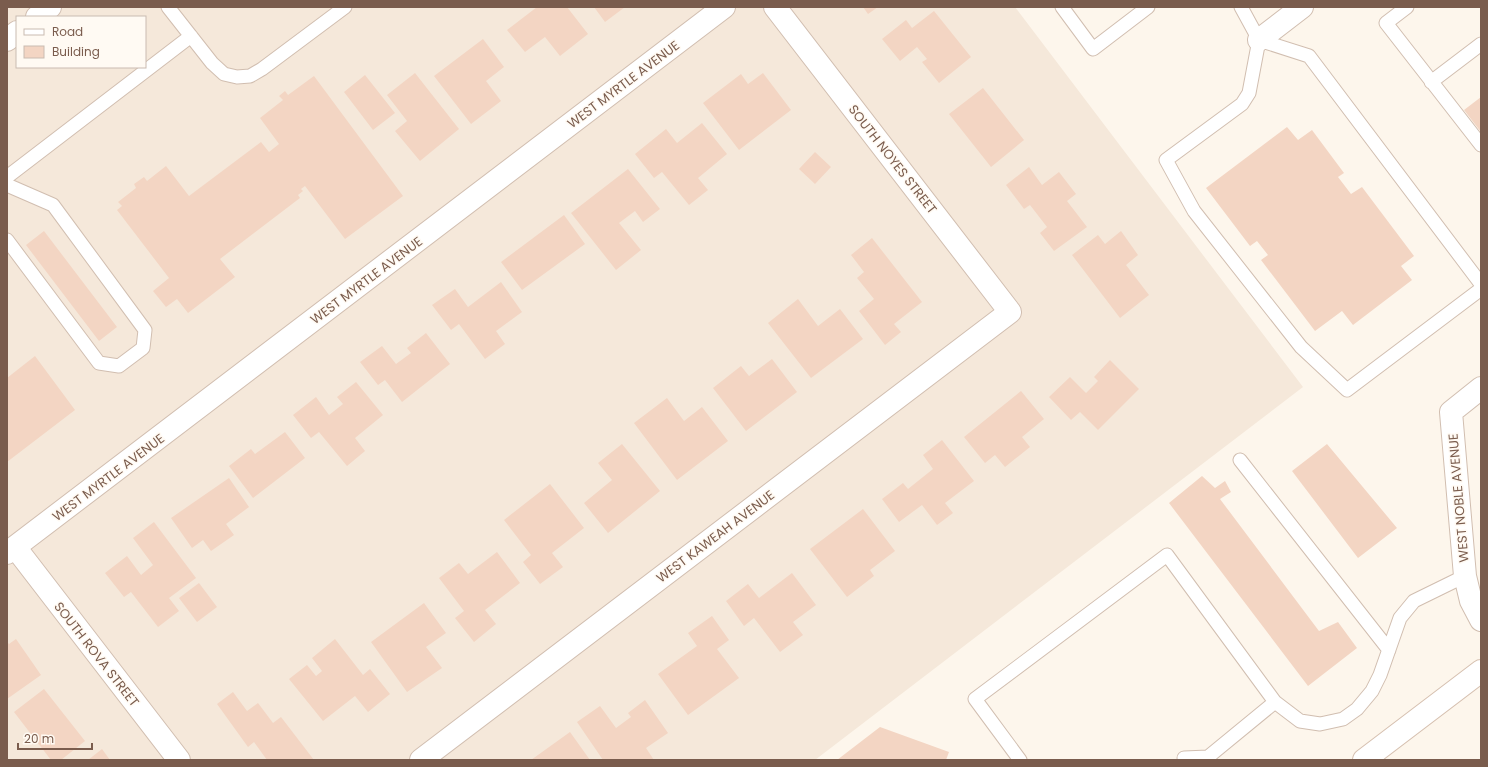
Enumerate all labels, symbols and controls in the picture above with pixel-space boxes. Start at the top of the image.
legend [16,16,146,68]
text: Road [52,23,83,40]
street label: WEST MYRTLE AVENUE [563,36,683,133]
text: Building [52,43,100,60]
street label: SOUTH NOYES STREET [844,101,941,218]
street label: WEST MYRTLE AVENUE [306,232,426,329]
street label: WEST MYRTLE AVENUE [48,429,168,526]
street label: WEST NOBLE AVENUE [1443,433,1474,563]
street label: WEST KAWEAH AVENUE [652,486,778,587]
street label: SOUTH ROVA STREET [50,598,144,711]
scale bar [18,725,92,751]
text: 20 m [24,730,54,747]

